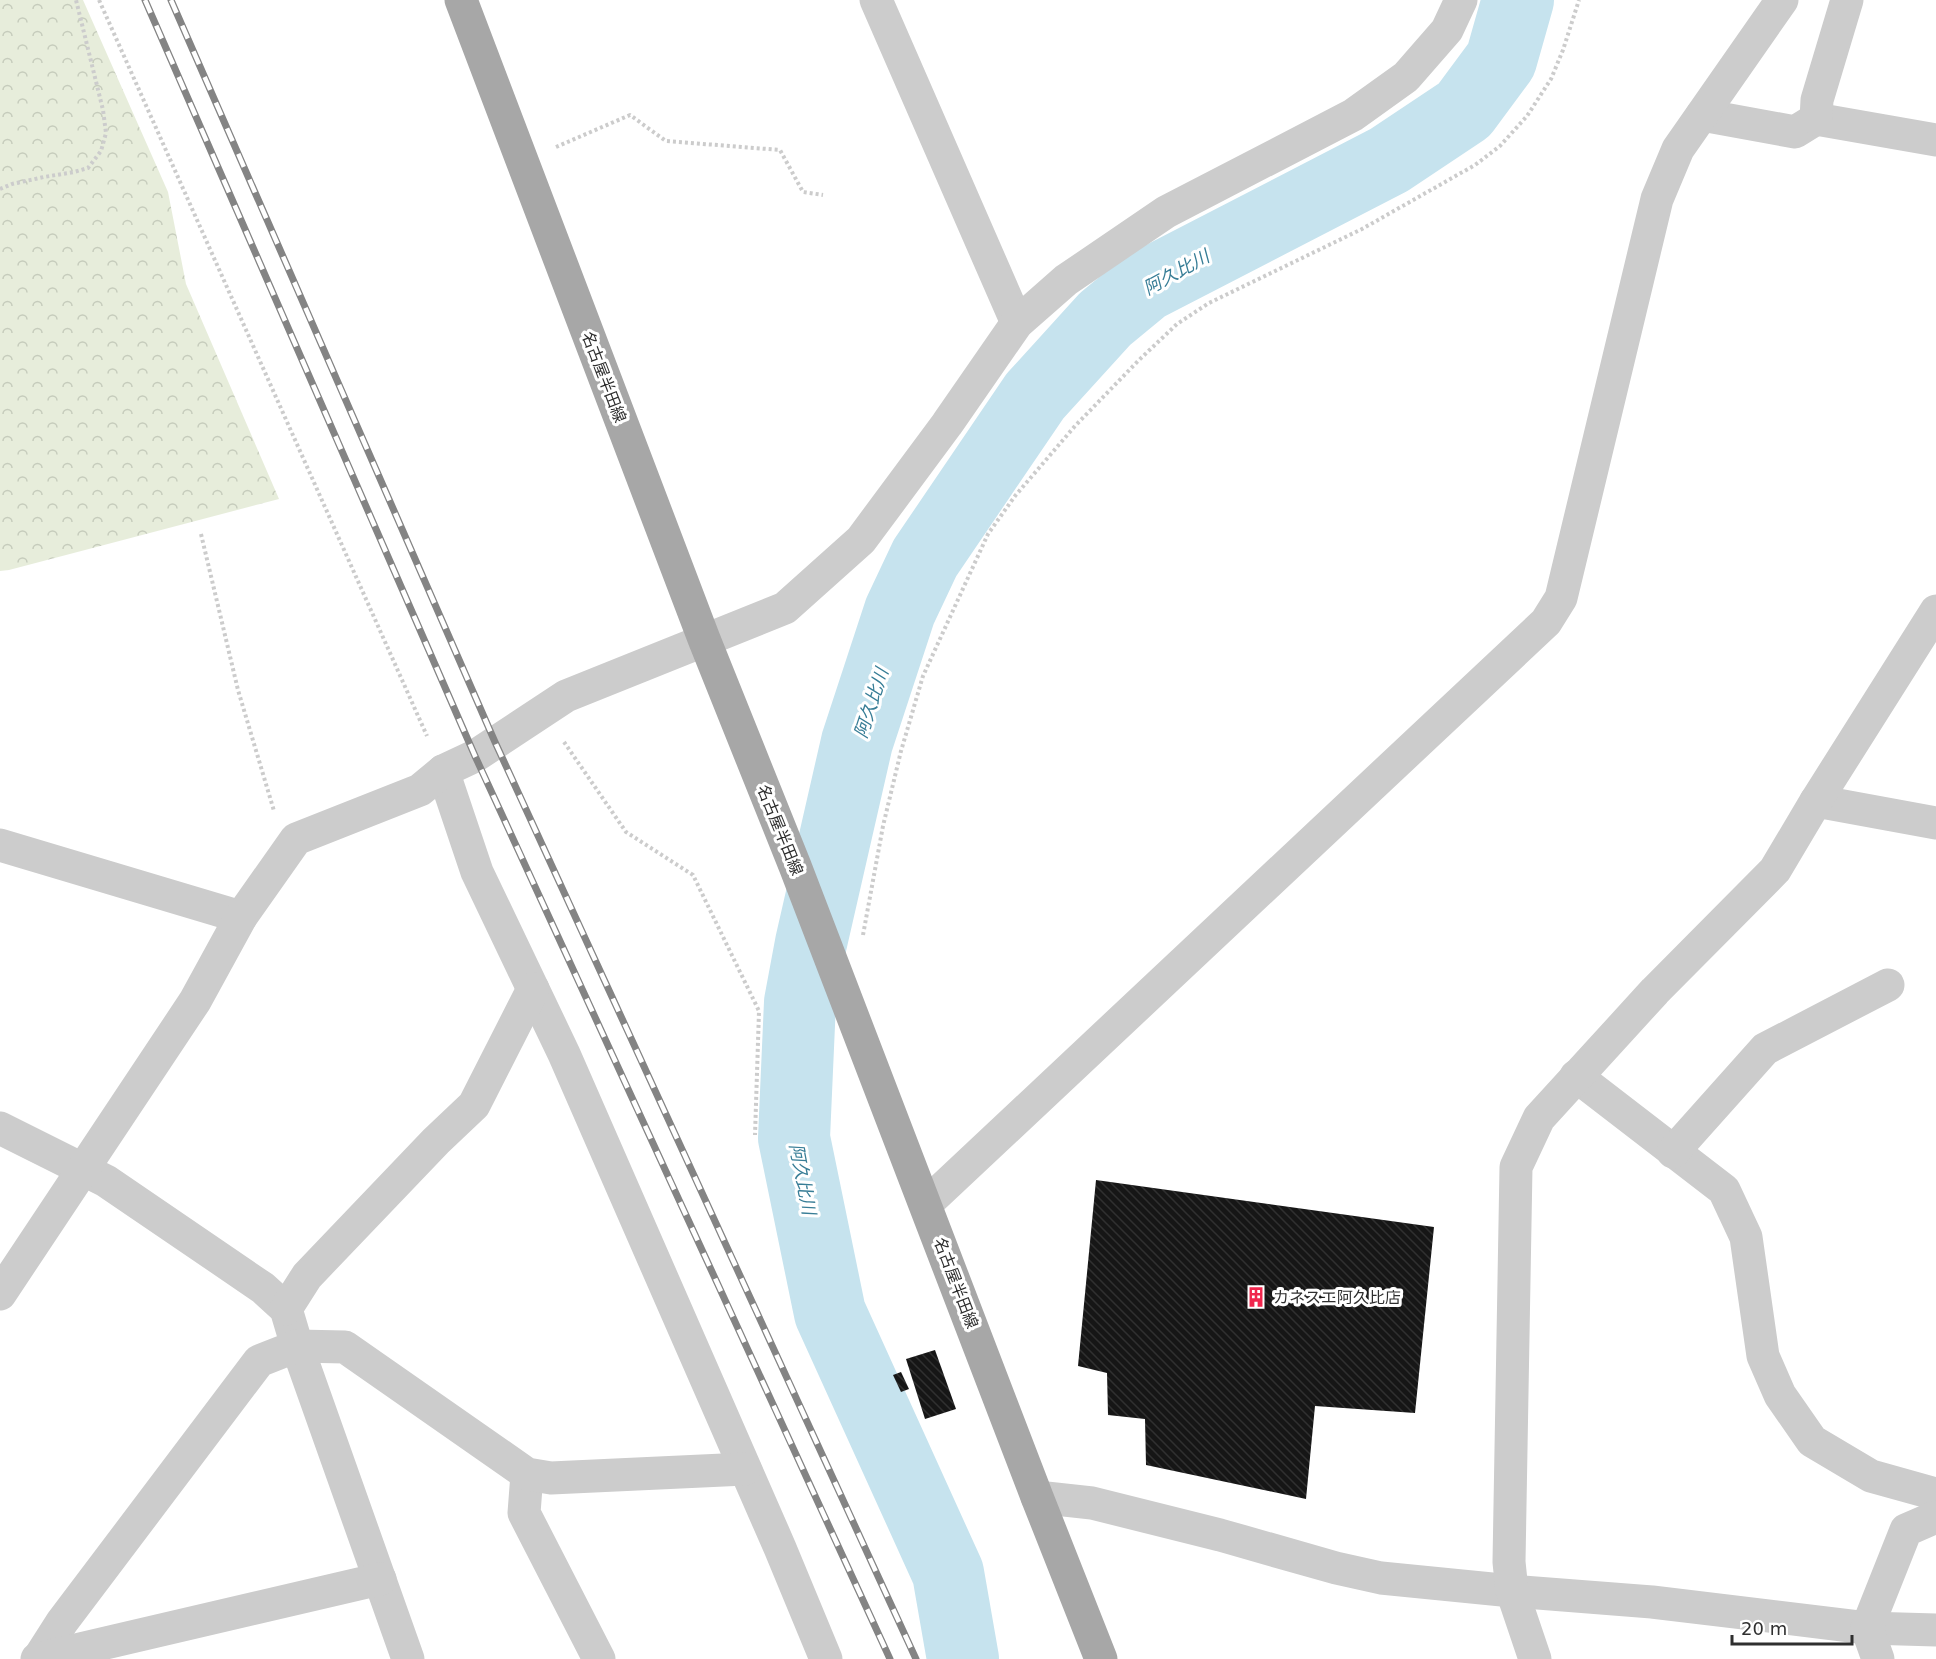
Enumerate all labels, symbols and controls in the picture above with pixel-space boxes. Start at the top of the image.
water label: 阿久比川 [1139,244,1214,299]
street label: 名古屋半田線 [578,329,630,425]
water label: 阿久比川 [850,664,893,740]
street label: 名古屋半田線 [753,782,807,878]
water label: 阿久比川 [786,1142,821,1218]
street label: 名古屋半田線 [930,1235,982,1331]
building icon: カネスエ阿久比店 [1244,1285,1268,1309]
place label: カネスエ阿久比店 [1273,1288,1401,1307]
scale bar [1732,1608,1852,1646]
text: 20 m [1741,1618,1787,1639]

